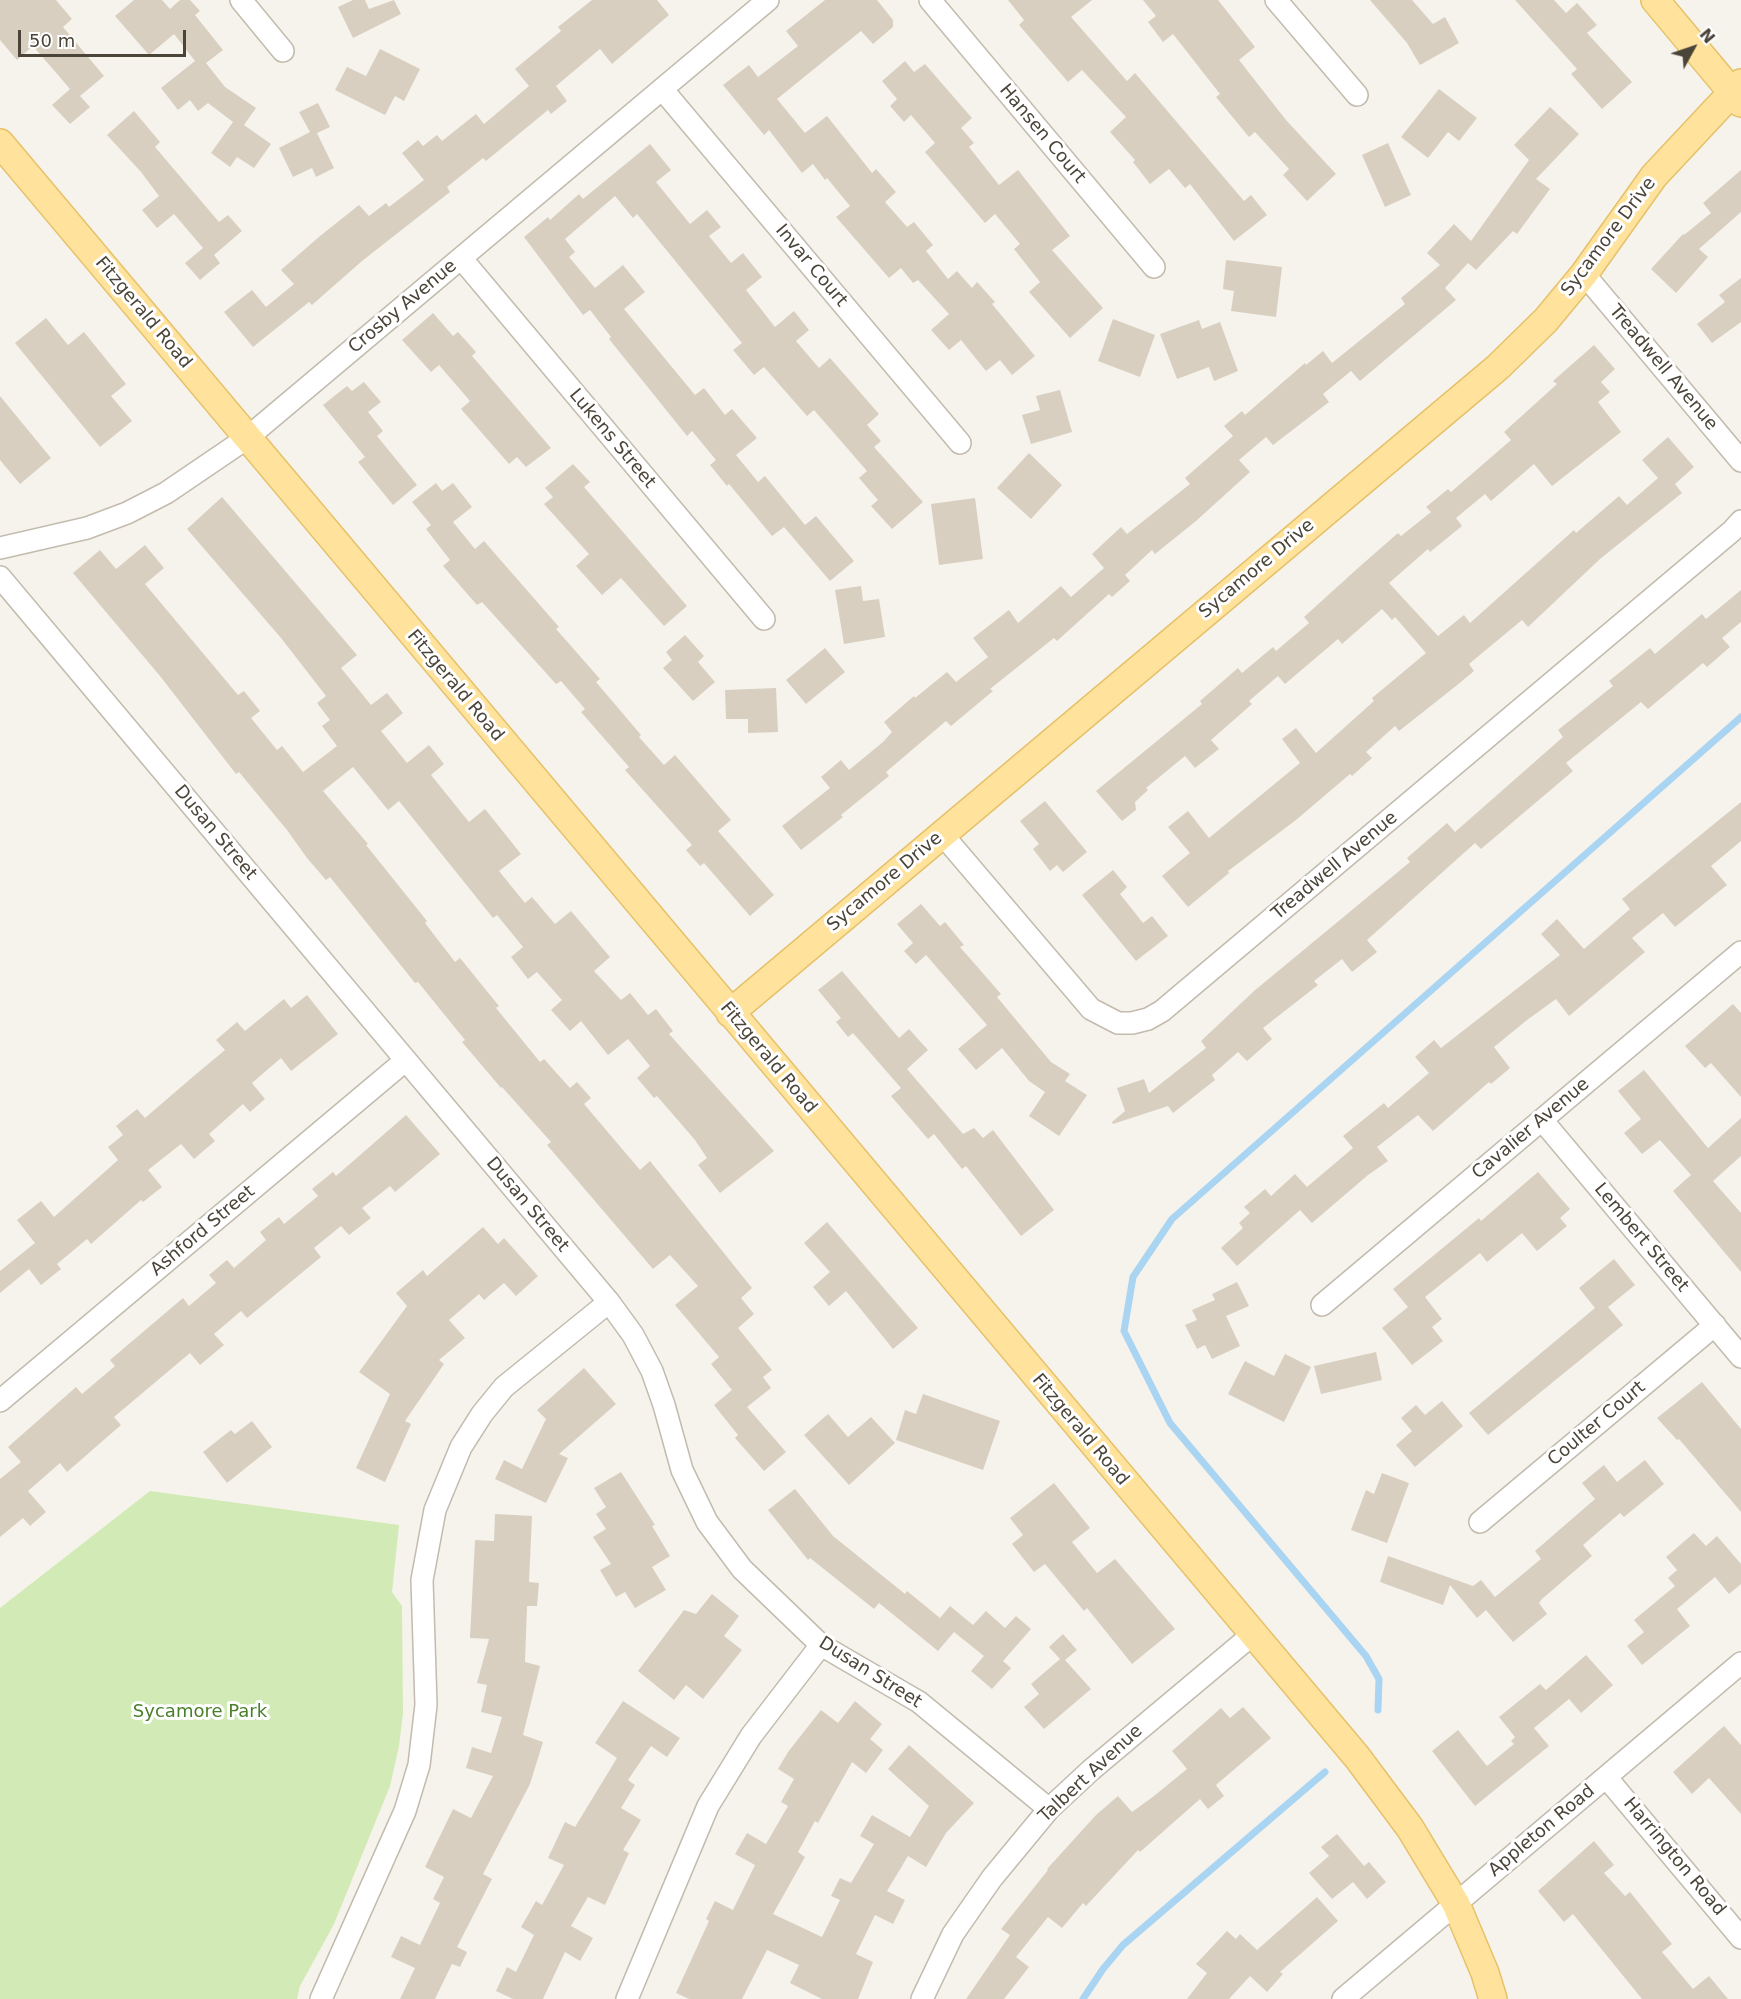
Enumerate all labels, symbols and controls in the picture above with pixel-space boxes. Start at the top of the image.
scale bar [21,18,189,56]
north arrow [1663,18,1723,78]
text: N [1696,25,1719,47]
text: 50 m [29,30,75,51]
street label: Hansen Court [994,80,1090,188]
street label: Sycamore Drive [1557,173,1661,301]
street label: Invar Court [770,220,852,312]
street label: Fitzgerald Road [90,253,196,373]
street label: Crosby Avenue [344,255,462,359]
street label: Treadwell Avenue [1604,301,1722,435]
street label: Lukens Street [564,385,660,493]
street label: Sycamore Drive [1195,515,1319,623]
street label: Fitzgerald Road [402,626,508,746]
street label: Dusan Street [169,781,261,885]
street label: Treadwell Avenue [1268,807,1402,925]
street label: Sycamore Drive [823,828,947,936]
street label: Fitzgerald Road [715,998,821,1118]
street label: Cavalier Avenue [1468,1074,1594,1184]
street label: Dusan Street [481,1153,573,1257]
street label: Lembert Street [1589,1179,1693,1297]
street label: Ashford Street [147,1181,259,1281]
street label: Fitzgerald Road [1027,1370,1133,1490]
street label: Coulter Court [1544,1377,1650,1471]
street label: Dusan Street [814,1633,926,1713]
park label: Sycamore Park [133,1701,267,1723]
street label: Talbert Avenue [1035,1721,1147,1827]
street label: Appleton Road [1485,1780,1599,1882]
street label: Harrington Road [1618,1794,1730,1920]

